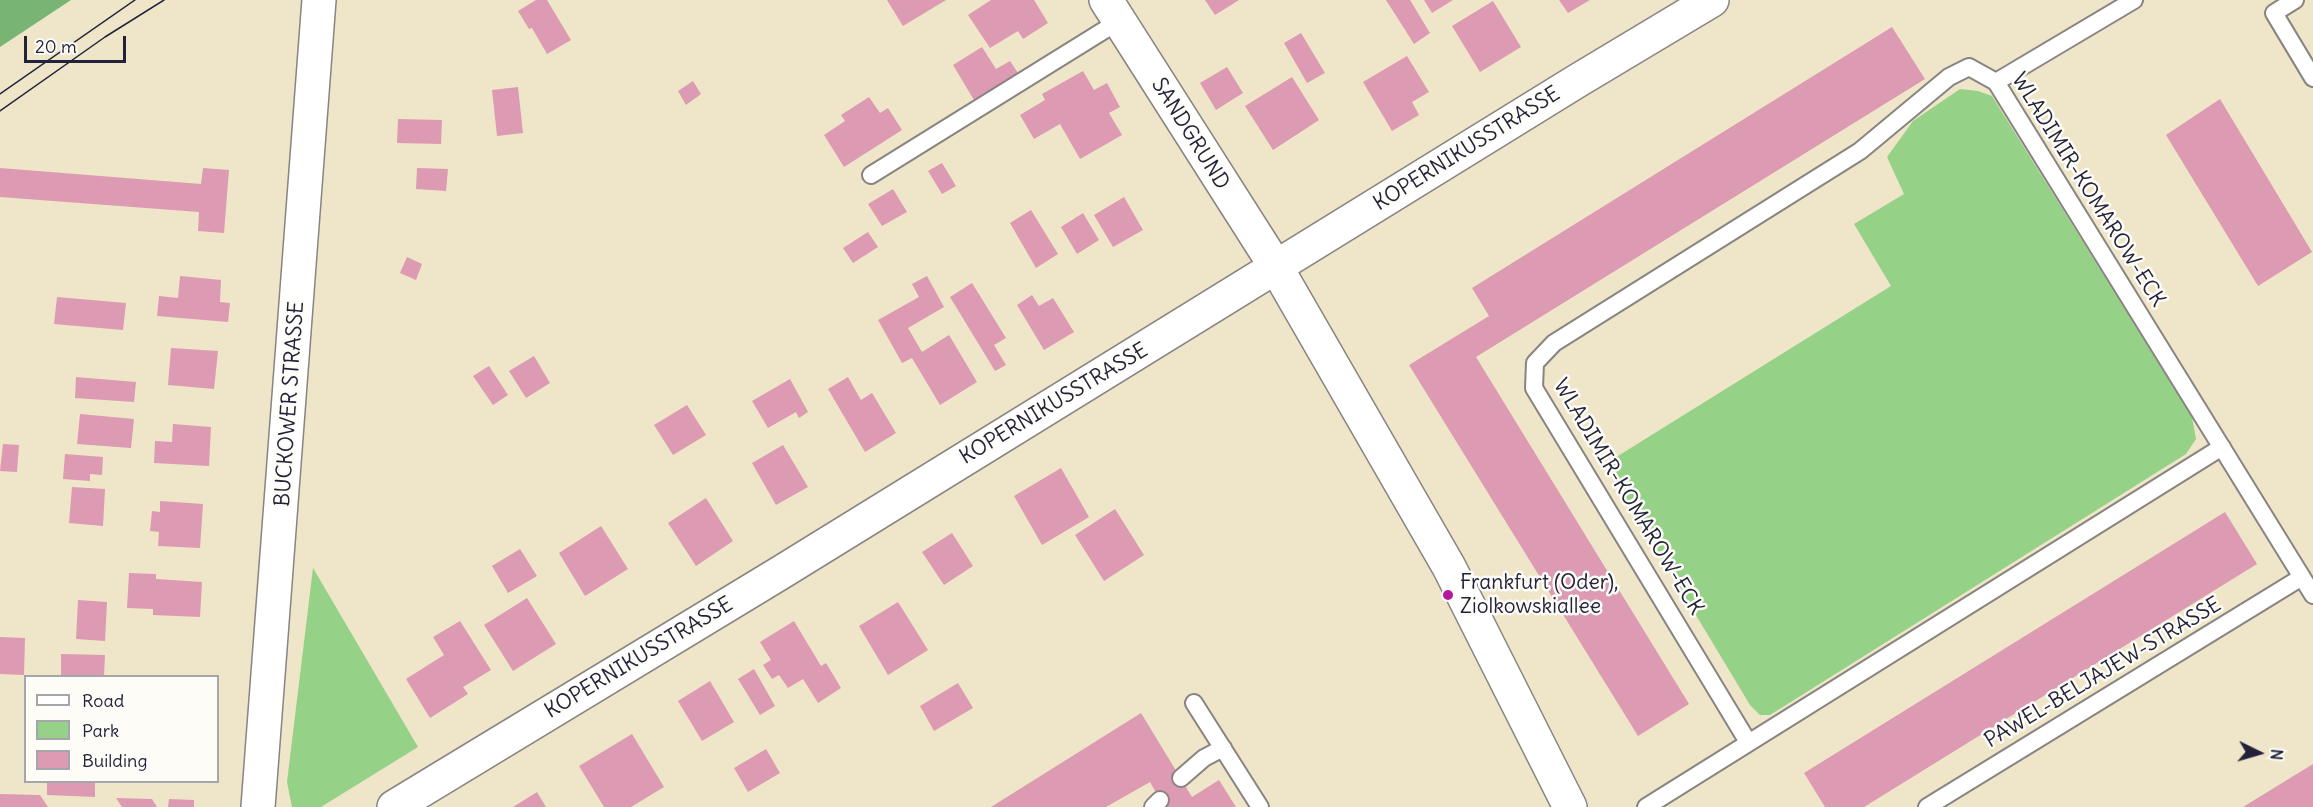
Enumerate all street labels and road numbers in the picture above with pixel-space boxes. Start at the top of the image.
street label: WLADIMIR-KOMAROW-ECK [2006,68,2170,312]
street label: SANDGRUND [1146,74,1234,194]
street label: KOPERNIKUSSTRASSE [1369,81,1565,217]
street label: BUCKOWER STRASSE [270,301,310,507]
street label: KOPERNIKUSSTRASSE [955,338,1153,470]
street label: WLADIMIR-KOMAROW-ECK [1547,374,1709,620]
street label: KOPERNIKUSSTRASSE [540,592,738,724]
street label: PAWEL-BELJAJEW-STRASSE [1980,592,2226,754]

